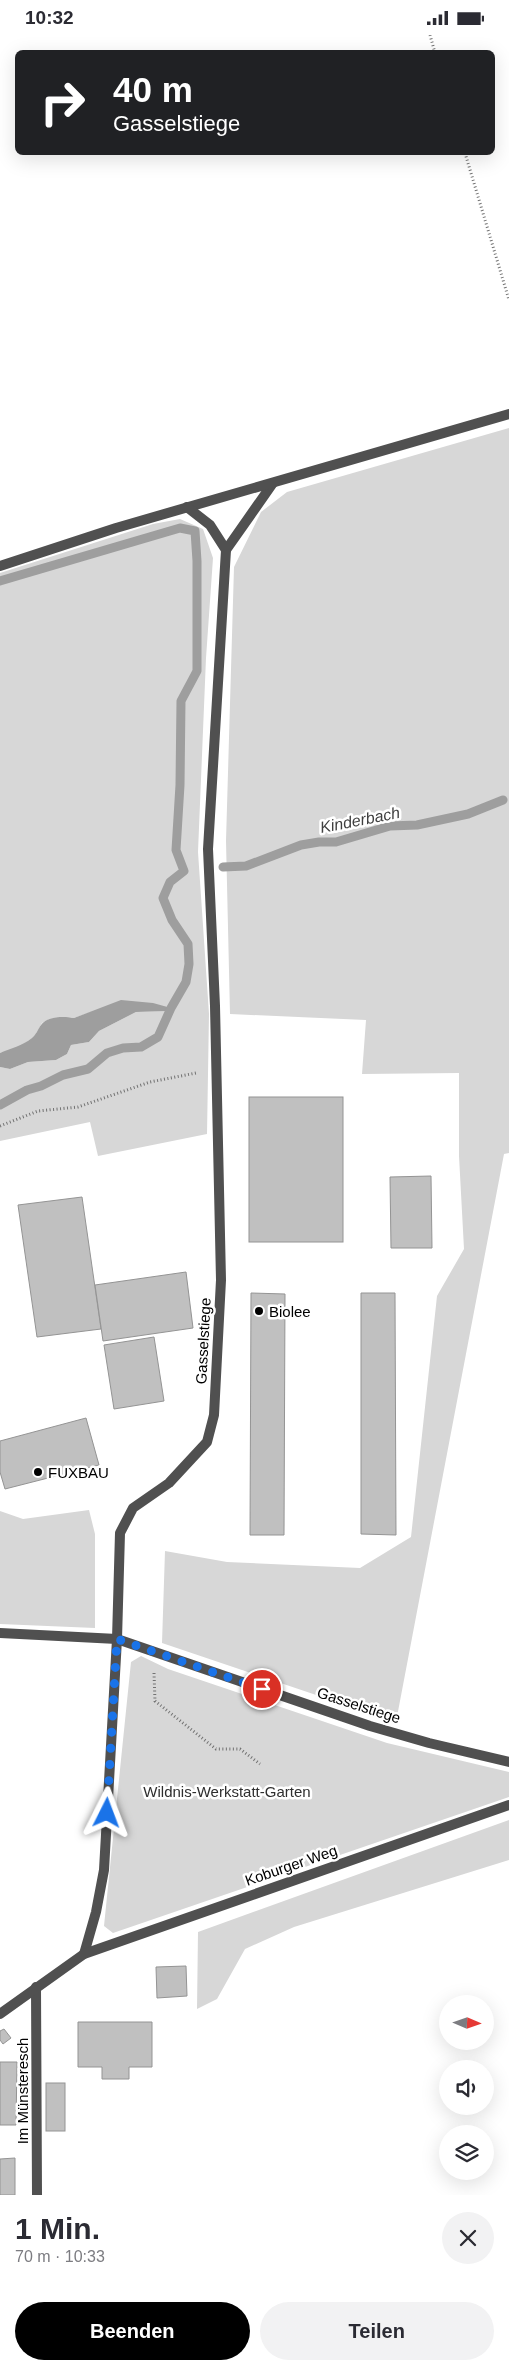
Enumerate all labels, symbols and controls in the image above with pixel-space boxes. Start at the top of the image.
text: 10:32 [25,7,74,28]
icon: right [30,70,95,135]
text: 40 m [113,70,193,109]
text: Gasselstiege [113,111,240,136]
water label: Kinderbach [319,804,401,836]
street label: Gasselstiege [192,1297,214,1385]
place label: Biolee [269,1303,311,1320]
marker: Biolee [253,1305,265,1317]
place label: FUXBAU [48,1464,109,1481]
marker: FUXBAU [32,1466,44,1478]
pin [241,1668,283,1710]
icon: arrive [248,1675,276,1703]
street label: Gasselstiege [315,1684,403,1726]
park label: Wildnis-Werkstatt-Garten [143,1783,311,1800]
position arrow [80,1786,132,1838]
street label: Koburger Weg [243,1841,339,1889]
north arrow [439,1995,494,2050]
map controls [439,1995,494,2180]
street label: Im Münsteresch [14,2038,31,2144]
button: sound [439,2060,494,2115]
button: layers [439,2125,494,2180]
text: 1 Min. [15,2212,100,2245]
button: close [442,2212,494,2264]
text: 70 m · 10:33 [15,2248,105,2265]
button: Beenden [15,2302,250,2360]
button: Teilen [260,2302,494,2360]

